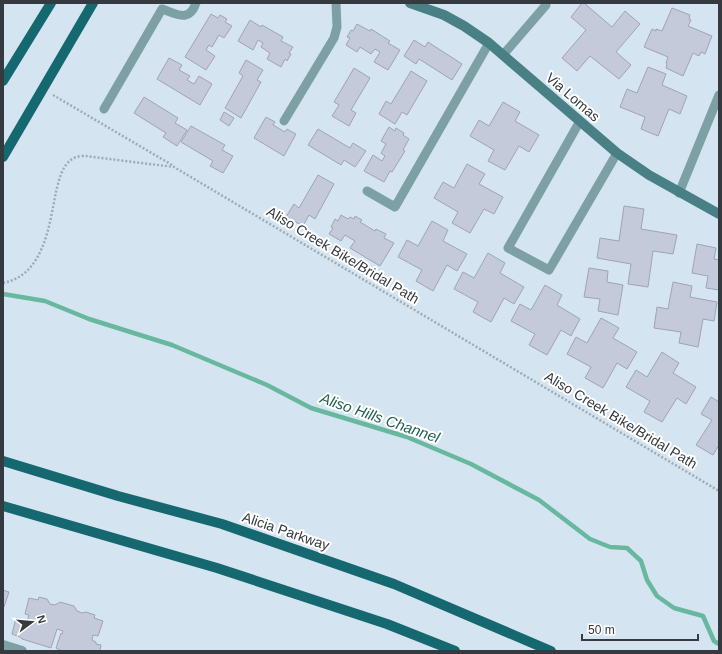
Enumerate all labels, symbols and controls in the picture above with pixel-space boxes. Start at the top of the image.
street label: Via Lomas [543,69,603,125]
street label: Aliso Creek Bike/Bridal Path [264,203,422,307]
street label: Aliso Creek Bike/Bridal Path [542,368,700,472]
water label: Aliso Hills Channel [317,389,443,446]
street label: Alicia Parkway [240,509,332,553]
north arrow [12,602,52,642]
text: N [35,614,48,625]
scale bar [582,616,698,642]
text: 50 m [588,623,615,637]

